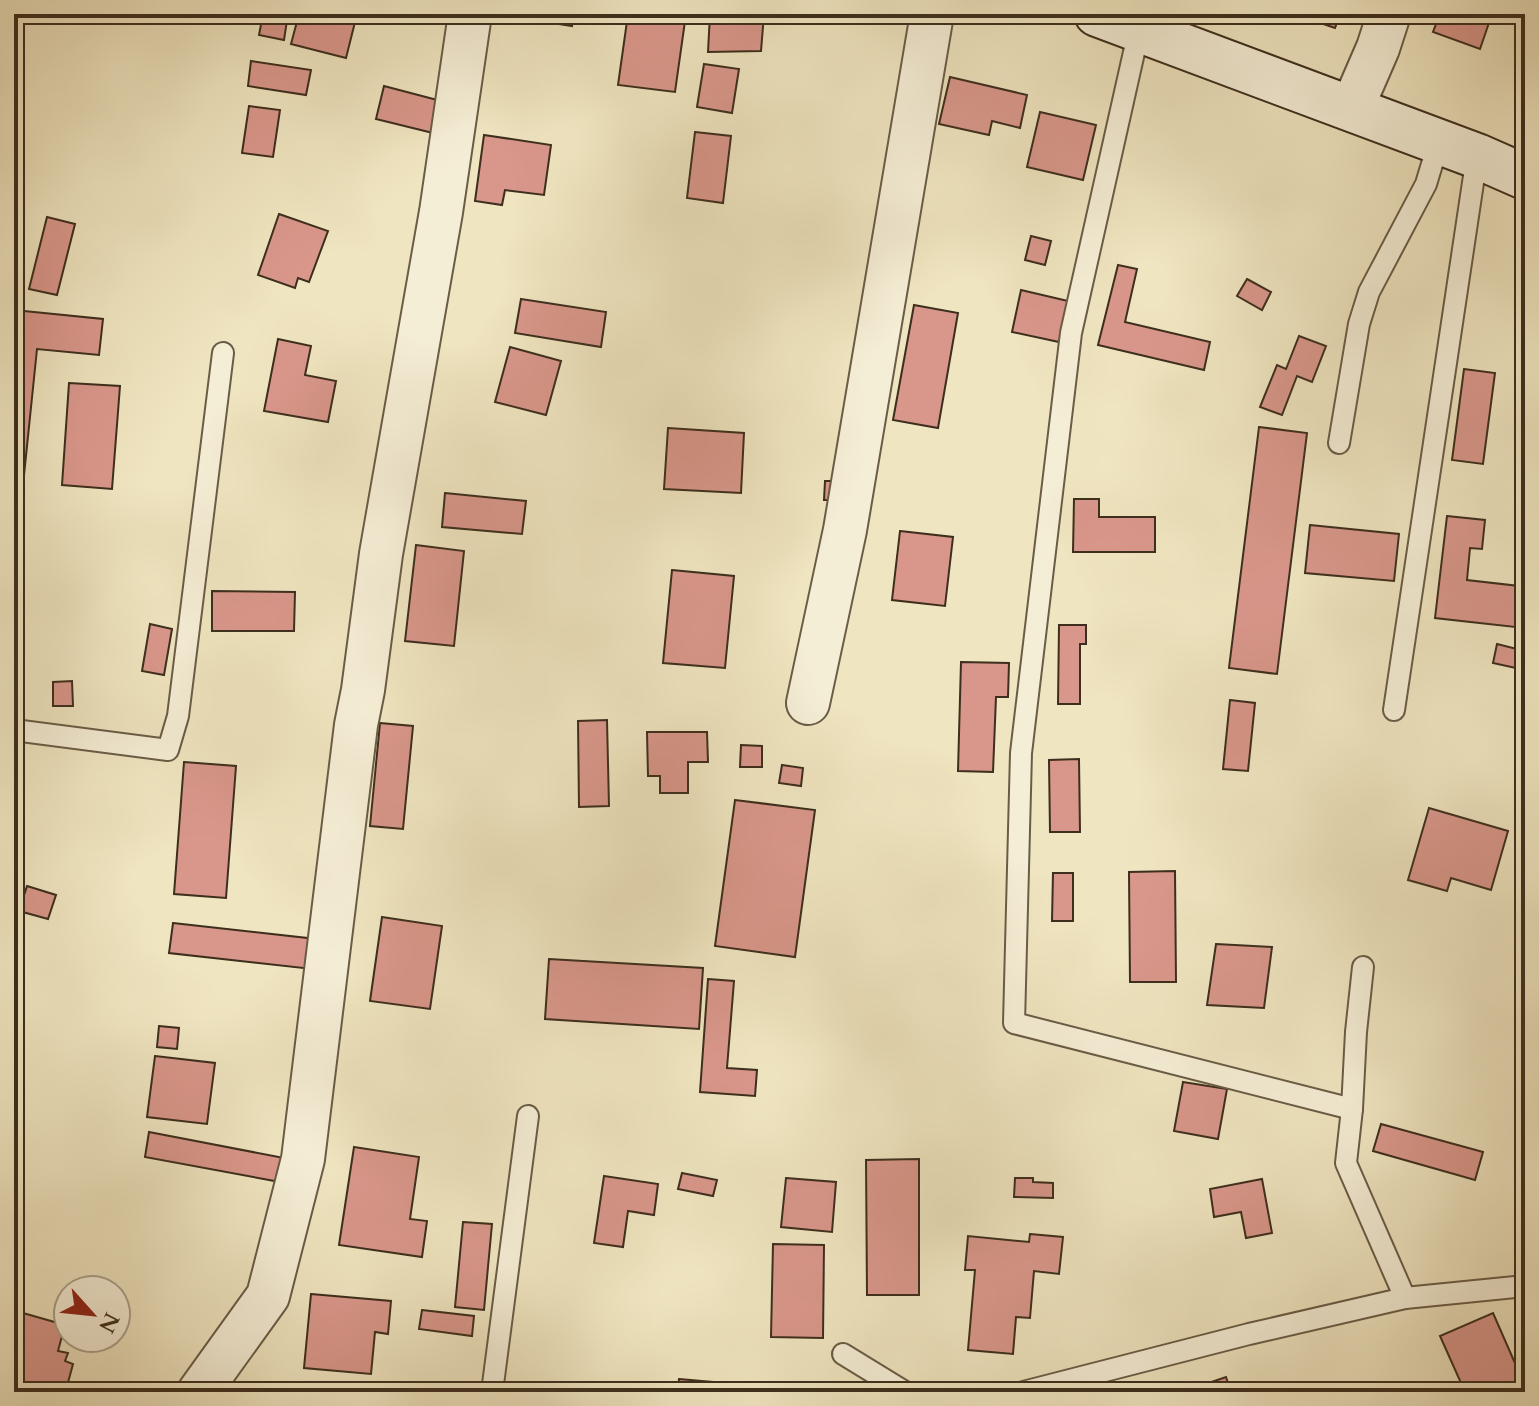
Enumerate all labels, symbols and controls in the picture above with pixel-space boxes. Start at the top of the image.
north arrow [52,1274,132,1354]
text: N [91,1307,127,1338]

